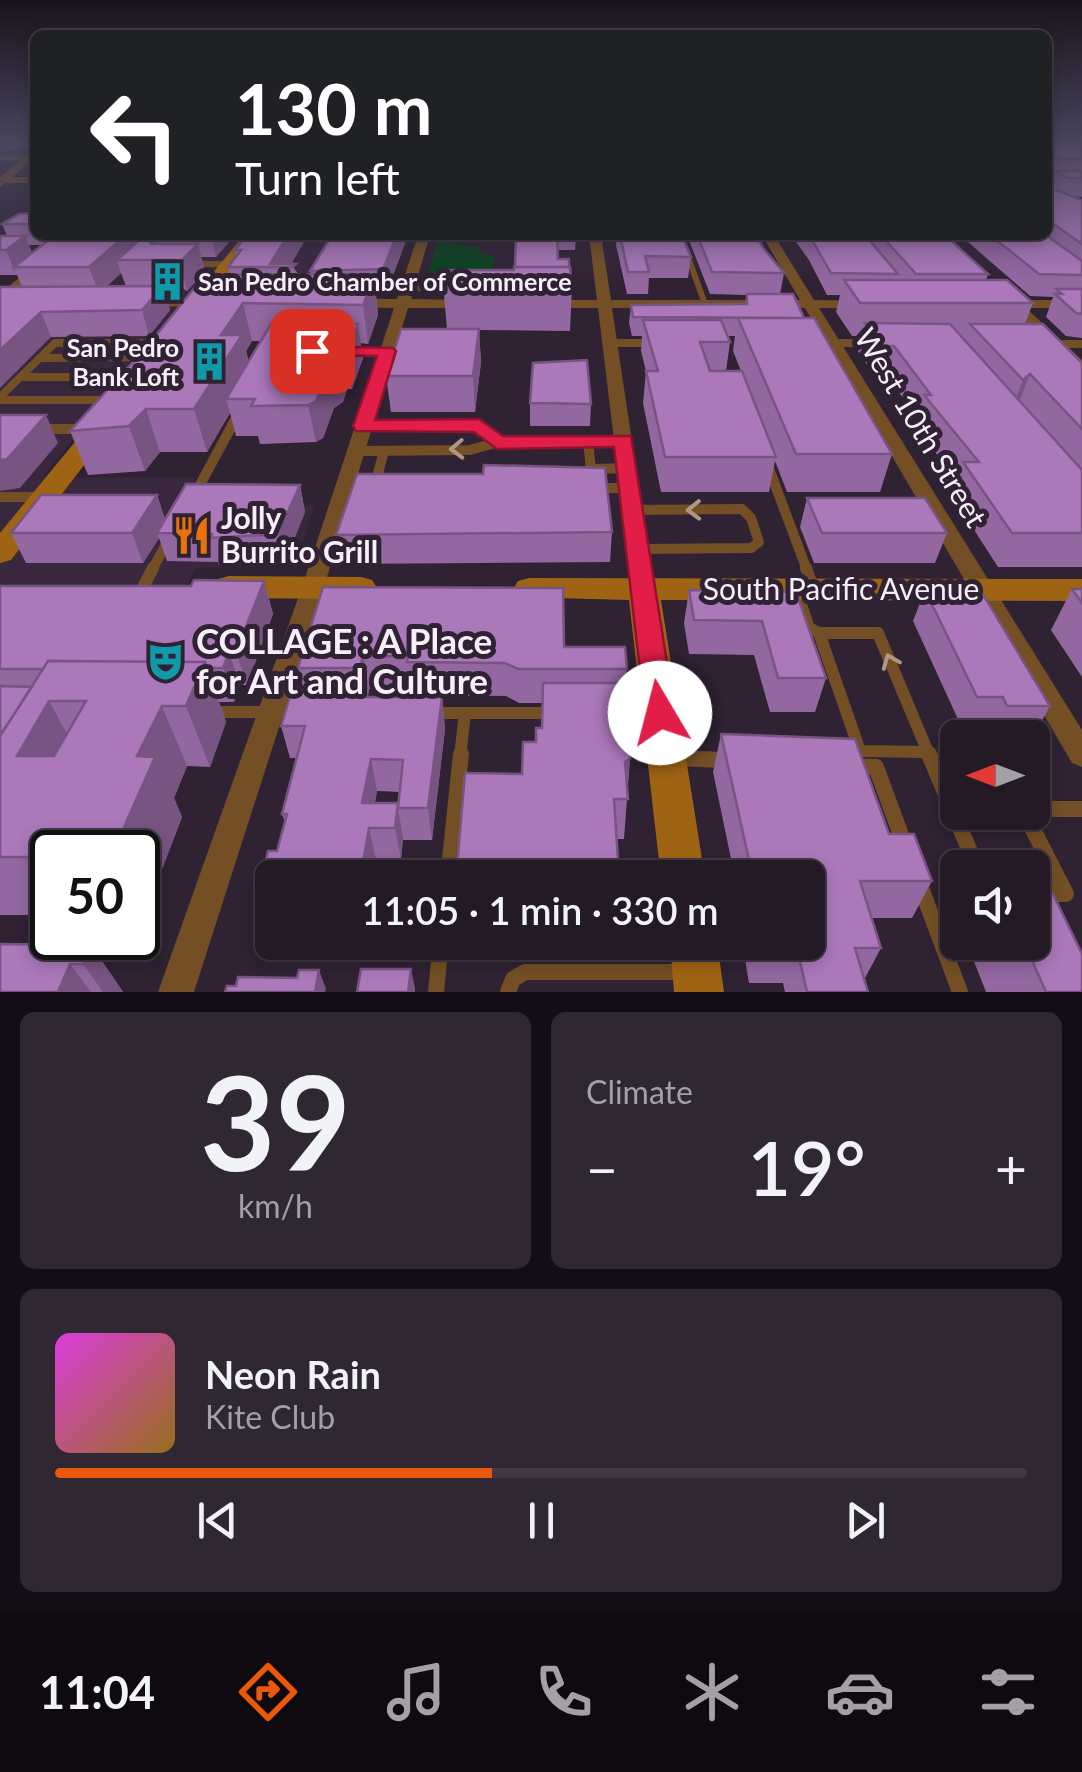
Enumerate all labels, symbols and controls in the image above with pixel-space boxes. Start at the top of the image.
text: 130 m [235,66,432,150]
icon: left [70,70,200,200]
text: Turn left [235,151,400,205]
building icon: San Pedro Chamber of Commerce [147,261,189,303]
place label: San Pedro Chamber of Commerce [198,266,572,296]
pin [270,309,355,394]
street label: West 10th Street [848,321,995,533]
icon: arrive [285,324,340,379]
place label: San Pedro Bank Loft [67,332,179,391]
building icon: San Pedro Bank Loft [188,341,230,383]
one-way arrow [449,439,464,460]
place label: Jolly Burrito Grill [221,499,378,569]
one-way arrow [685,499,700,521]
restaurant icon: Jolly Burrito Grill [170,515,212,557]
street label: South Pacific Avenue [703,570,979,606]
place label: COLLAGE : A Place for Art and Culture [196,619,492,701]
theatre icon: COLLAGE : A Place for Art and Culture [145,641,187,683]
one-way arrow [881,654,901,671]
position arrow [608,661,712,765]
north arrow [940,720,1050,830]
map controls [940,720,1050,960]
speed limit sign: 50 [30,830,160,960]
button: sound [940,850,1050,960]
text: 11:05 · 1 min · 330 m [362,887,718,933]
text: 39 [200,1043,351,1199]
text: Climate [586,1072,693,1111]
text: 19° [747,1122,866,1212]
text: − [586,1135,618,1201]
text: + [995,1135,1027,1201]
text: km/h [238,1186,313,1225]
text: Neon Rain [205,1351,381,1397]
text: Kite Club [205,1397,335,1436]
icon: previous [190,1493,245,1548]
icon: pause [514,1493,569,1548]
icon: next [838,1493,893,1548]
icon: directions [233,1657,303,1727]
icon: music [381,1657,451,1727]
icon: phone [529,1657,599,1727]
icon: climate [677,1657,747,1727]
icon: car [825,1657,895,1727]
icon: filters [973,1657,1043,1727]
text: 11:04 [39,1665,155,1719]

